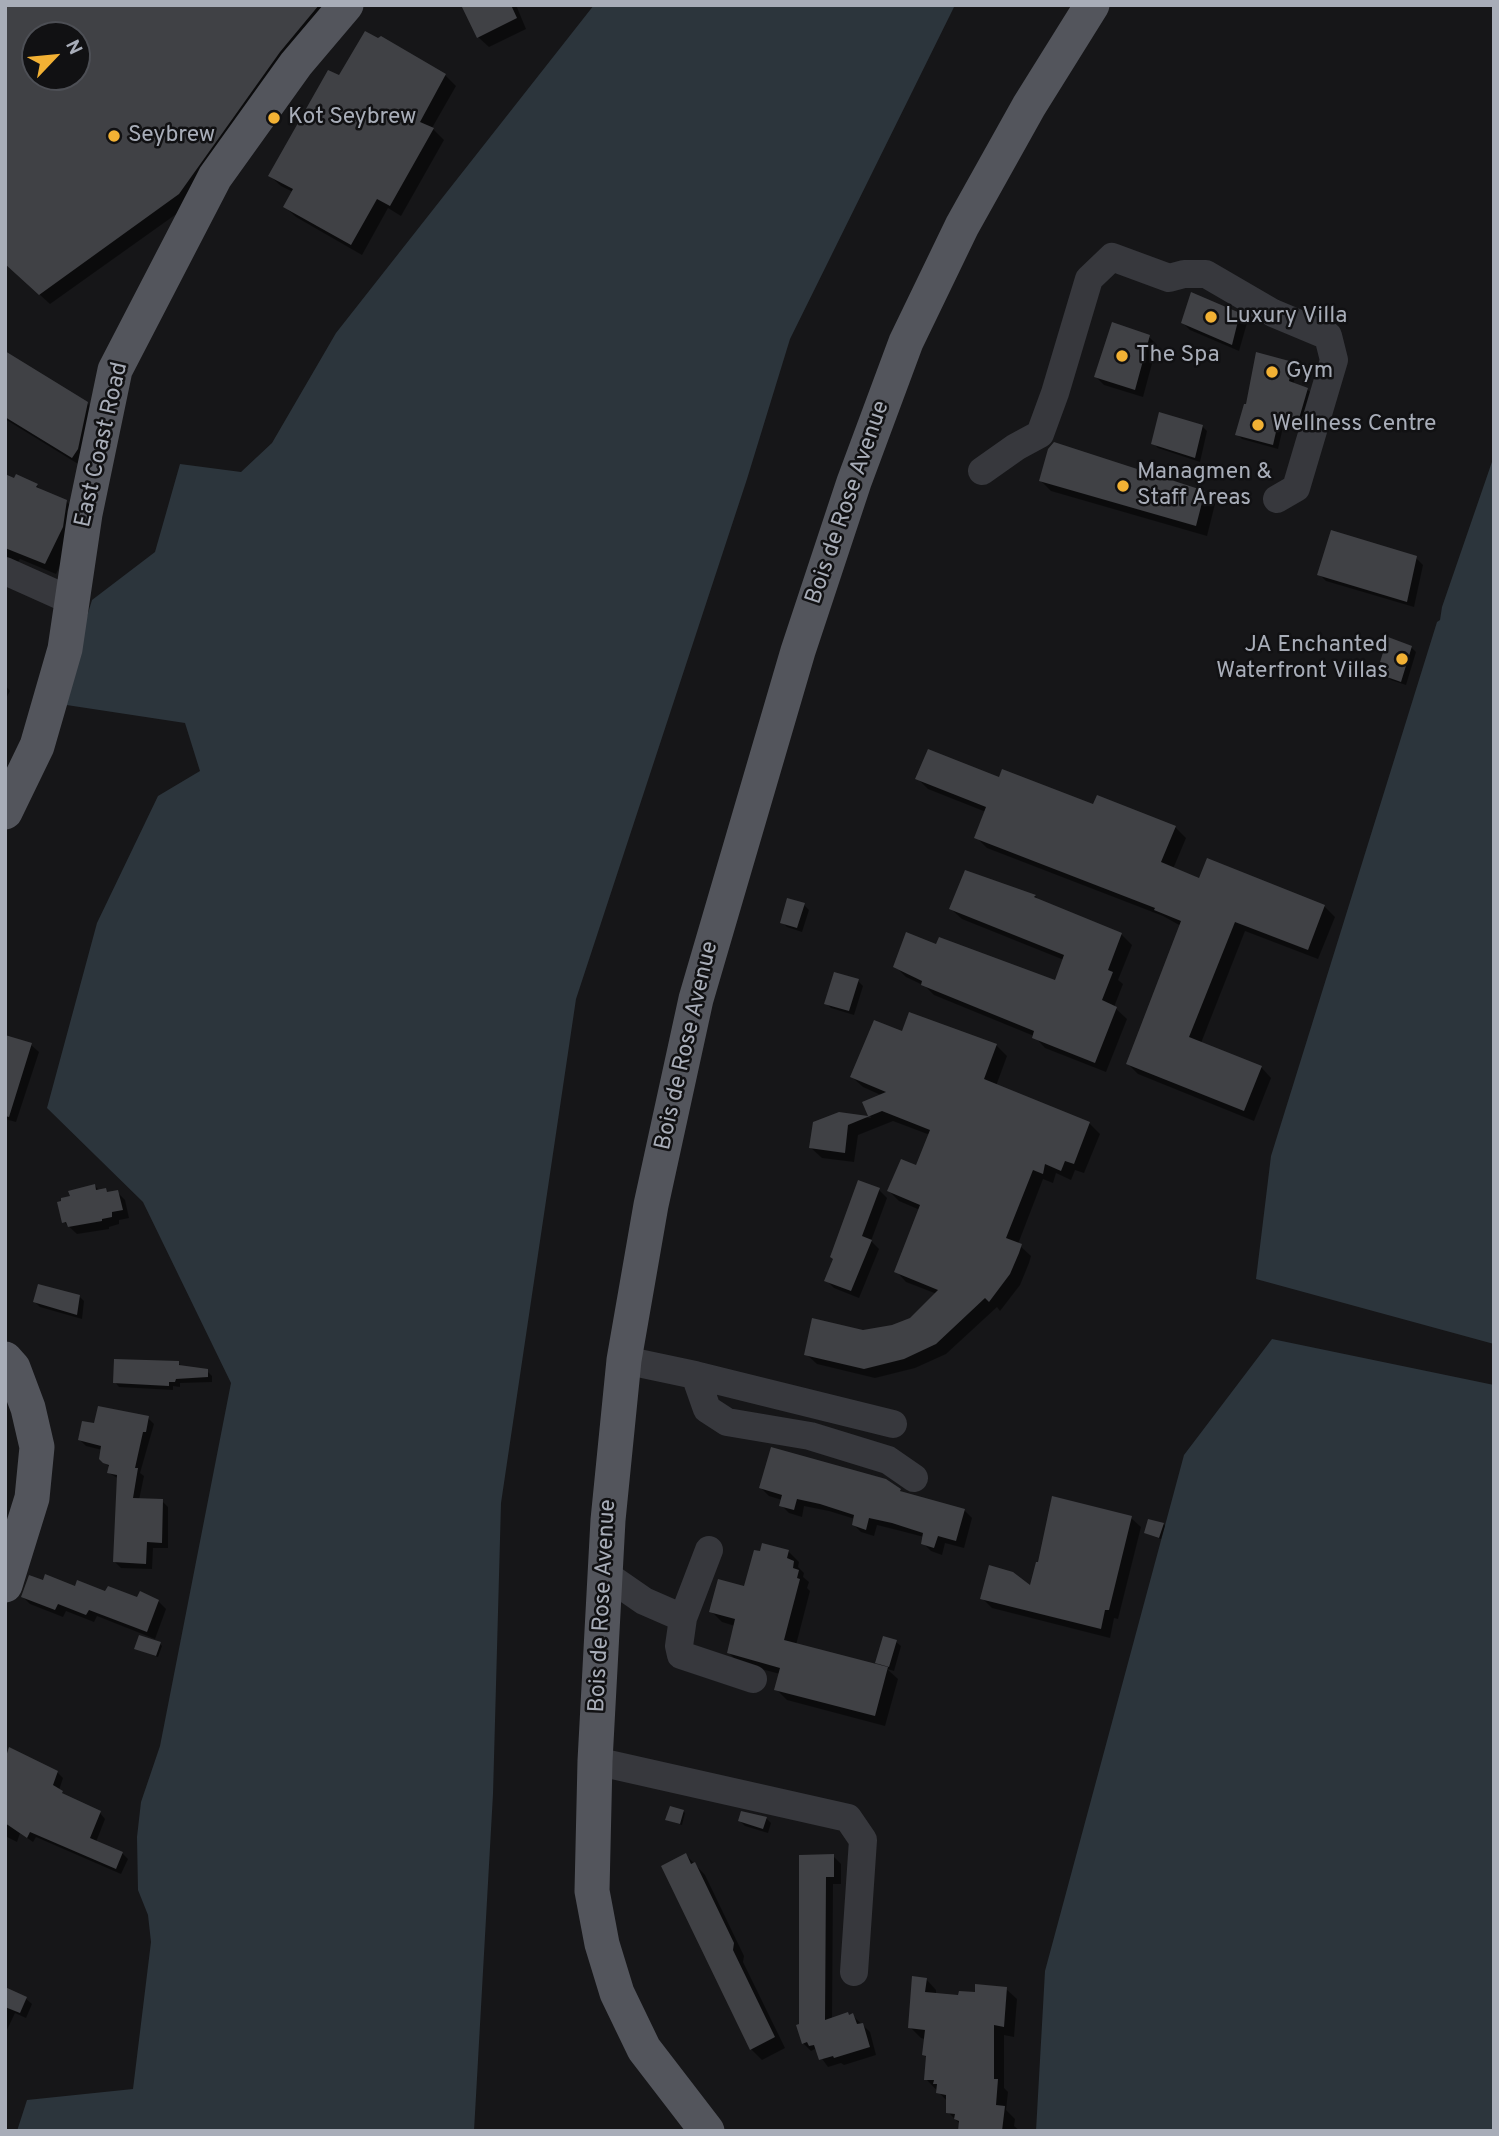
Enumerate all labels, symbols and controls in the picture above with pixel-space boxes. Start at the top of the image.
north arrow [21,21,91,91]
text: N [59,36,87,59]
place label: Kot Seybrew [288,104,417,132]
marker: Kot Seybrew [266,110,282,126]
place label: Seybrew [128,122,215,150]
marker: Seybrew [106,128,122,144]
place label: Luxury Villa [1225,303,1347,331]
marker: Luxury Villa [1203,309,1219,325]
place label: The Spa [1136,342,1220,370]
marker: The Spa [1114,348,1130,364]
place label: Gym [1286,358,1333,386]
street label: East Coast Road [71,360,135,530]
marker: Gym [1264,364,1280,380]
street label: Bois de Rose Avenue [801,398,897,608]
place label: Wellness Centre [1272,411,1436,439]
marker: Wellness Centre [1250,417,1266,433]
place label: Managmen & Staff Areas [1137,459,1272,513]
marker: Managmen & Staff Areas [1115,478,1131,494]
place label: JA Enchanted Waterfront Villas [1216,632,1388,686]
marker: JA Enchanted Waterfront Villas [1394,651,1410,667]
street label: Bois de Rose Avenue [651,939,725,1153]
street label: Bois de Rose Avenue [585,1499,623,1713]

